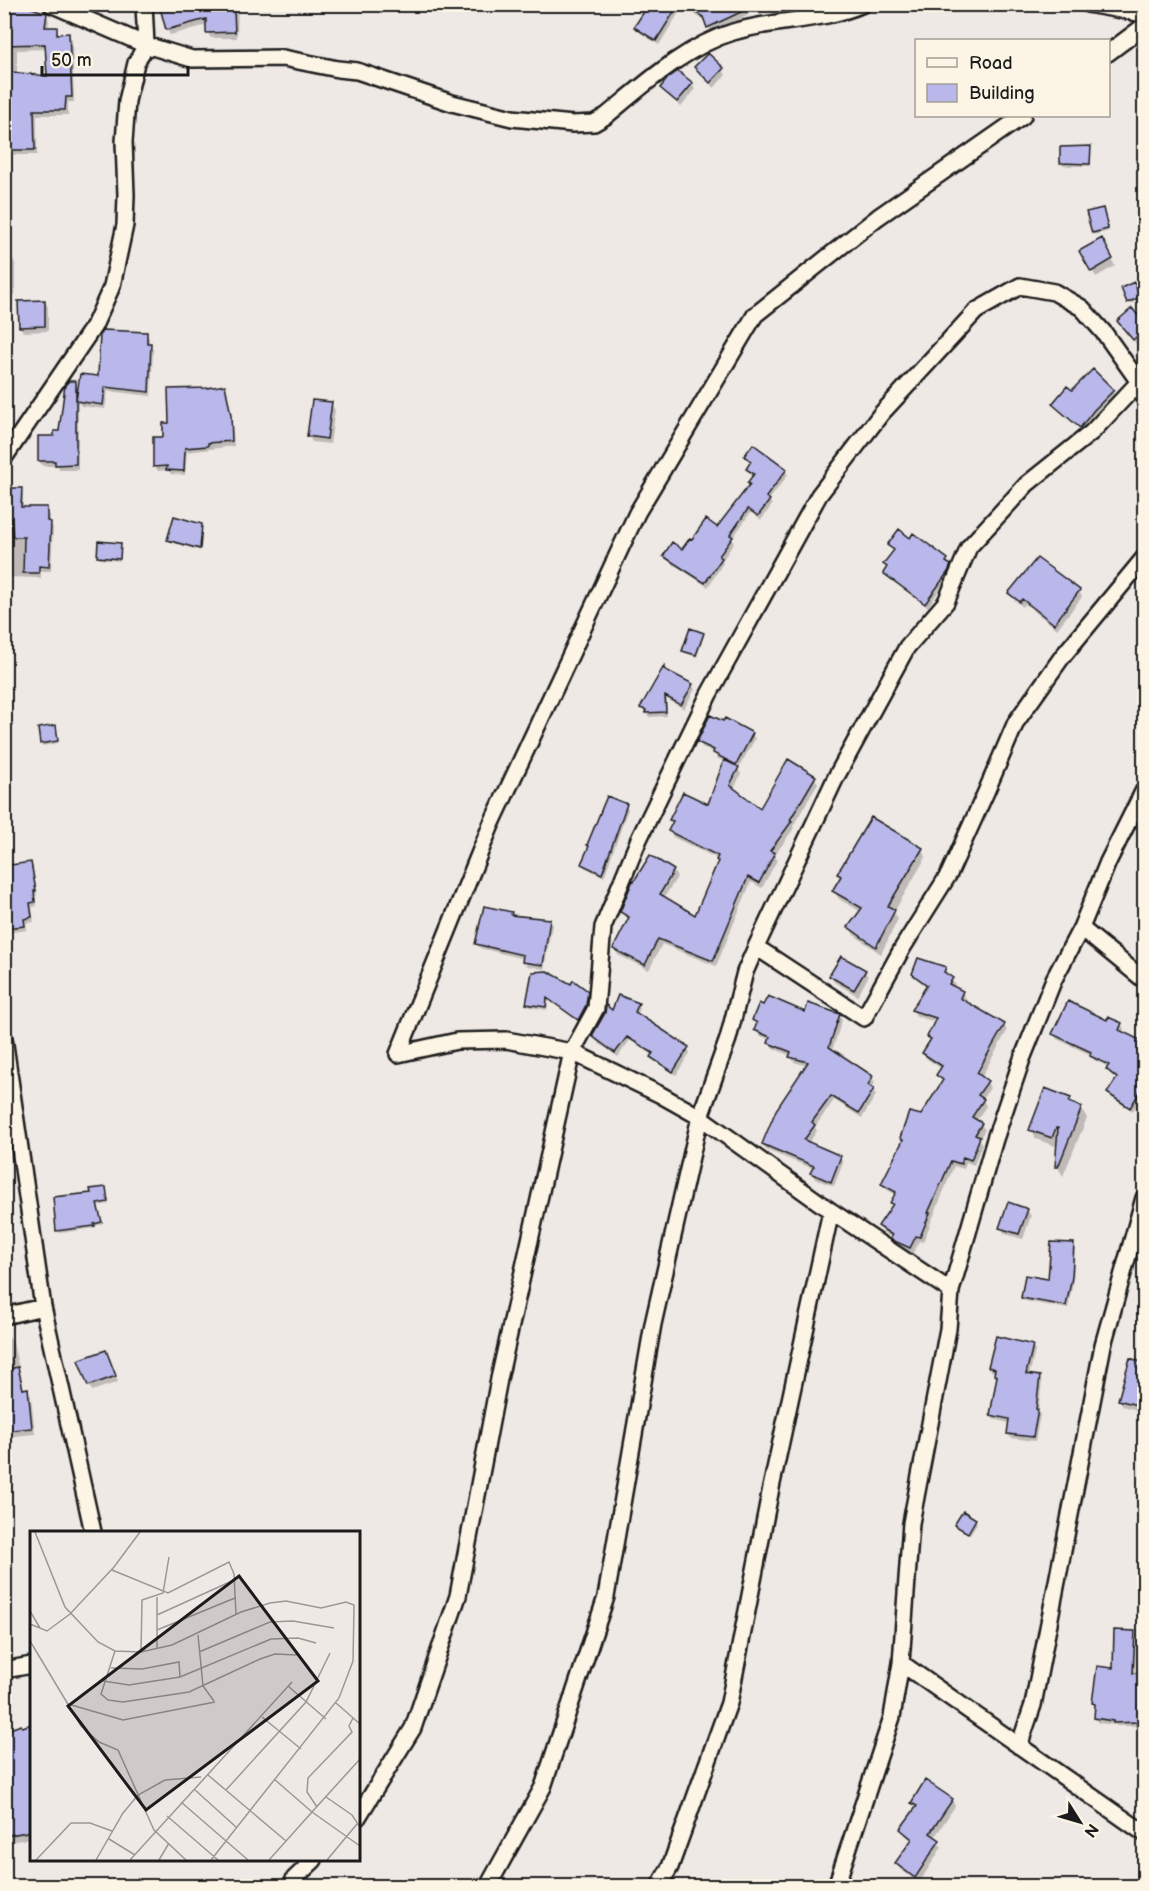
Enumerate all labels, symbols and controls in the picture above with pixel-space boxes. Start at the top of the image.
scale bar [42,39,188,77]
legend [915,39,1110,117]
text: 50 m [51,50,92,71]
text: Road [969,53,1013,74]
text: Building [969,83,1035,104]
inset map [30,1531,360,1861]
north arrow [1050,1792,1110,1852]
text: N [1080,1820,1102,1841]

